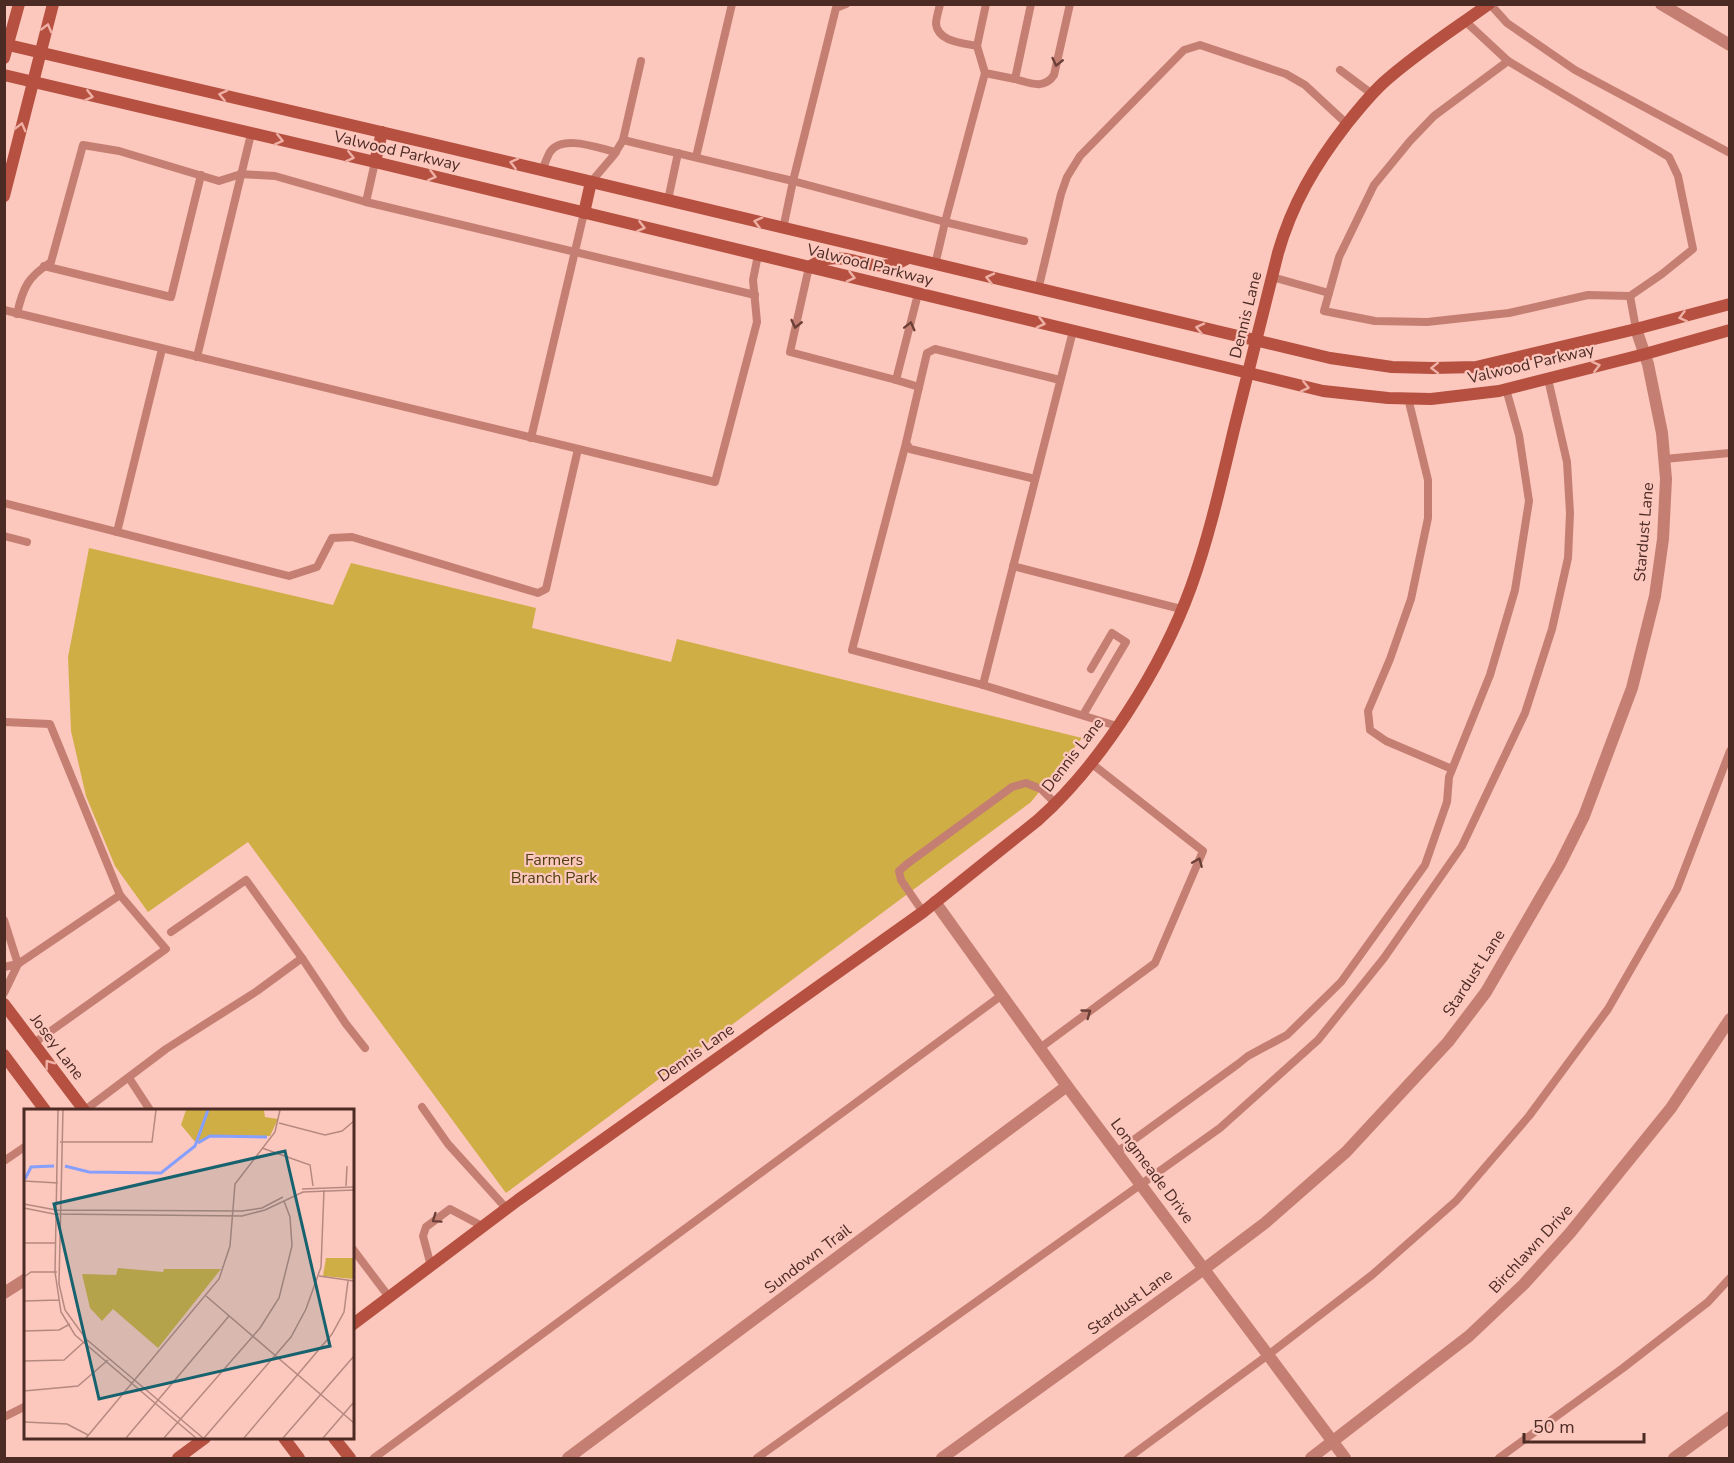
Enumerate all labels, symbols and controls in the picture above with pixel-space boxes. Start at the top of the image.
one-way arrow [39,23,52,33]
one-way arrow [1051,56,1064,66]
one-way arrow [84,88,94,101]
one-way arrow [218,89,228,102]
one-way arrow [14,122,27,132]
street label: Valwood Parkway [331,126,463,176]
one-way arrow [274,133,284,146]
one-way arrow [345,149,355,162]
one-way arrow [509,158,519,171]
one-way arrow [427,169,437,182]
one-way arrow [753,217,763,230]
one-way arrow [636,219,646,232]
street label: Valwood Parkway [804,238,936,292]
street label: Dennis Lane [1225,269,1267,361]
one-way arrow [846,270,856,283]
one-way arrow [985,272,995,285]
one-way arrow [1678,309,1688,322]
one-way arrow [1035,316,1045,329]
one-way arrow [790,319,803,329]
one-way arrow [903,321,915,332]
one-way arrow [1195,323,1205,336]
street label: Valwood Parkway [1465,339,1597,389]
one-way arrow [1591,361,1601,374]
one-way arrow [1430,362,1439,374]
one-way arrow [1300,379,1310,392]
street label: Stardust Lane [1629,481,1659,583]
street label: Dennis Lane [1037,713,1109,797]
park label: Farmers Branch Park [511,849,598,889]
one-way arrow [1191,857,1203,868]
street label: Stardust Lane [1438,925,1510,1021]
street label: Josey Lane [24,1009,89,1084]
one-way arrow [1080,1009,1091,1020]
street label: Dennis Lane [653,1019,739,1087]
one-way arrow [45,1059,56,1070]
inset map [24,1109,354,1439]
street label: Longmeade Drive [1105,1114,1199,1228]
street label: Birchlawn Drive [1484,1200,1578,1298]
one-way arrow [432,1212,443,1223]
street label: Sundown Trail [760,1219,856,1299]
street label: Stardust Lane [1083,1264,1177,1340]
scale bar [1524,1406,1644,1444]
text: 50 m [1533,1415,1575,1439]

